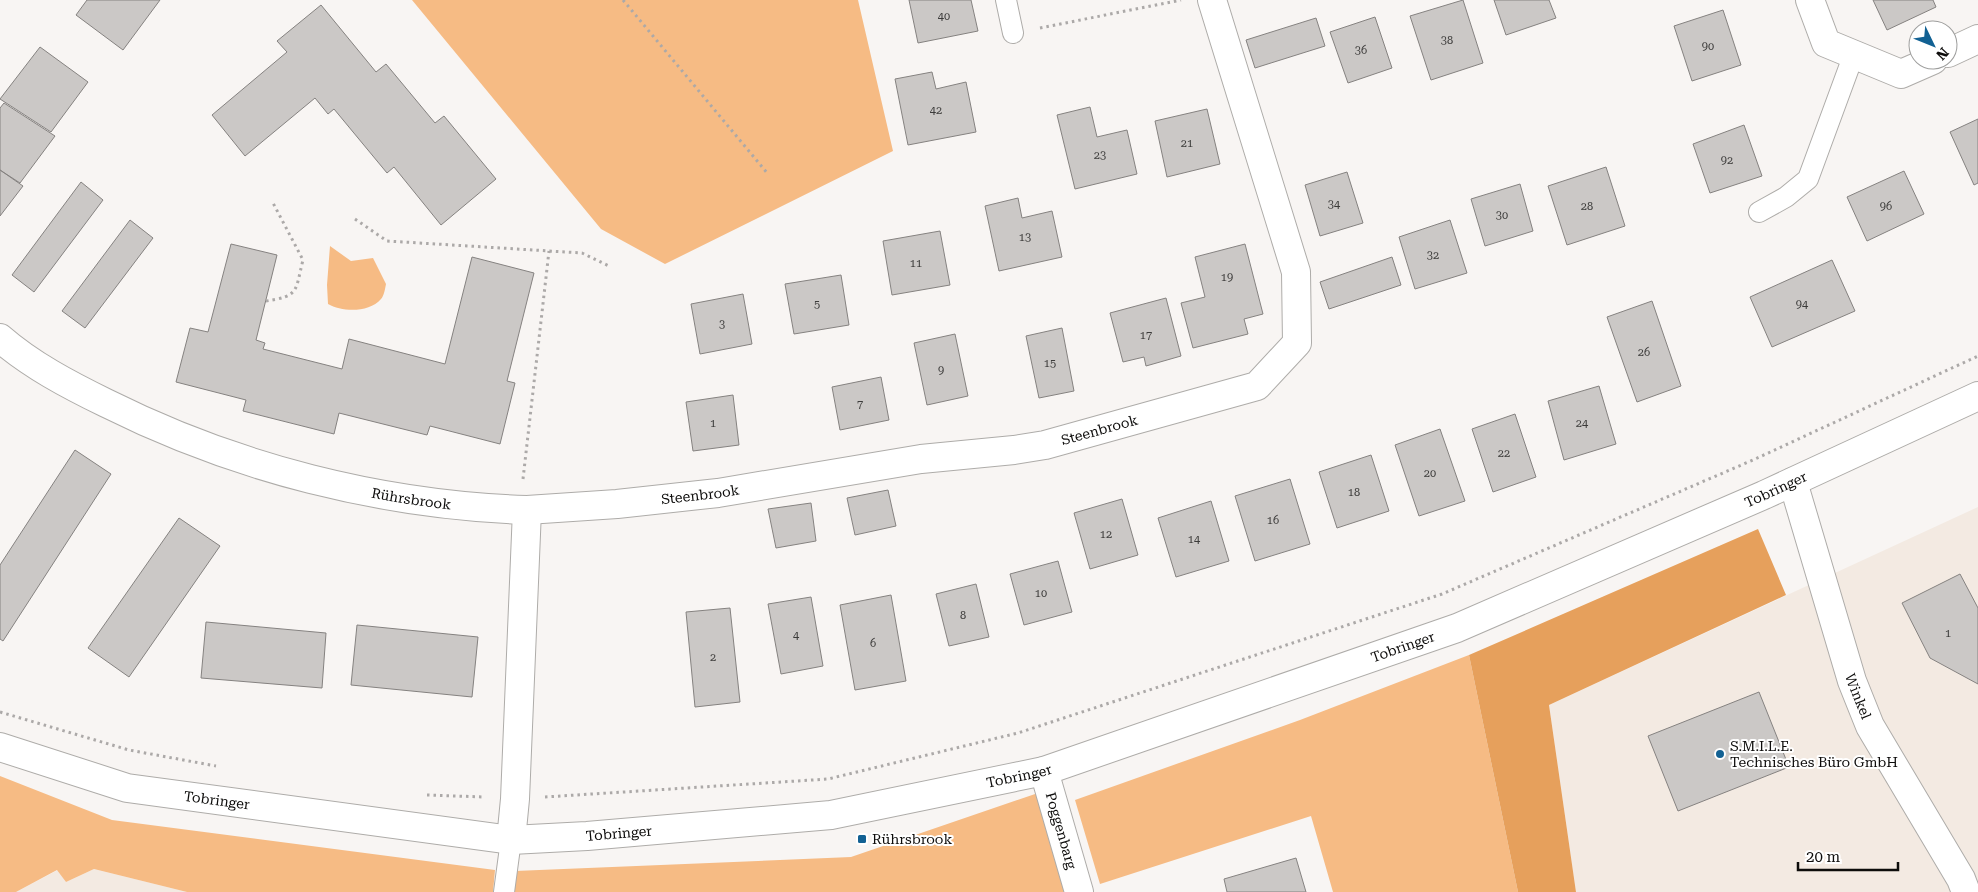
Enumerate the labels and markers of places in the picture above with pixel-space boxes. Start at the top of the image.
place label: S.M.I.L.E. Technisches Büro GmbH [1730,738,1898,770]
marker: S.M.I.L.E. Technisches Büro GmbH [1714,748,1726,760]
place label: Rührsbrook [872,831,952,847]
marker: Rührsbrook [856,833,868,845]

